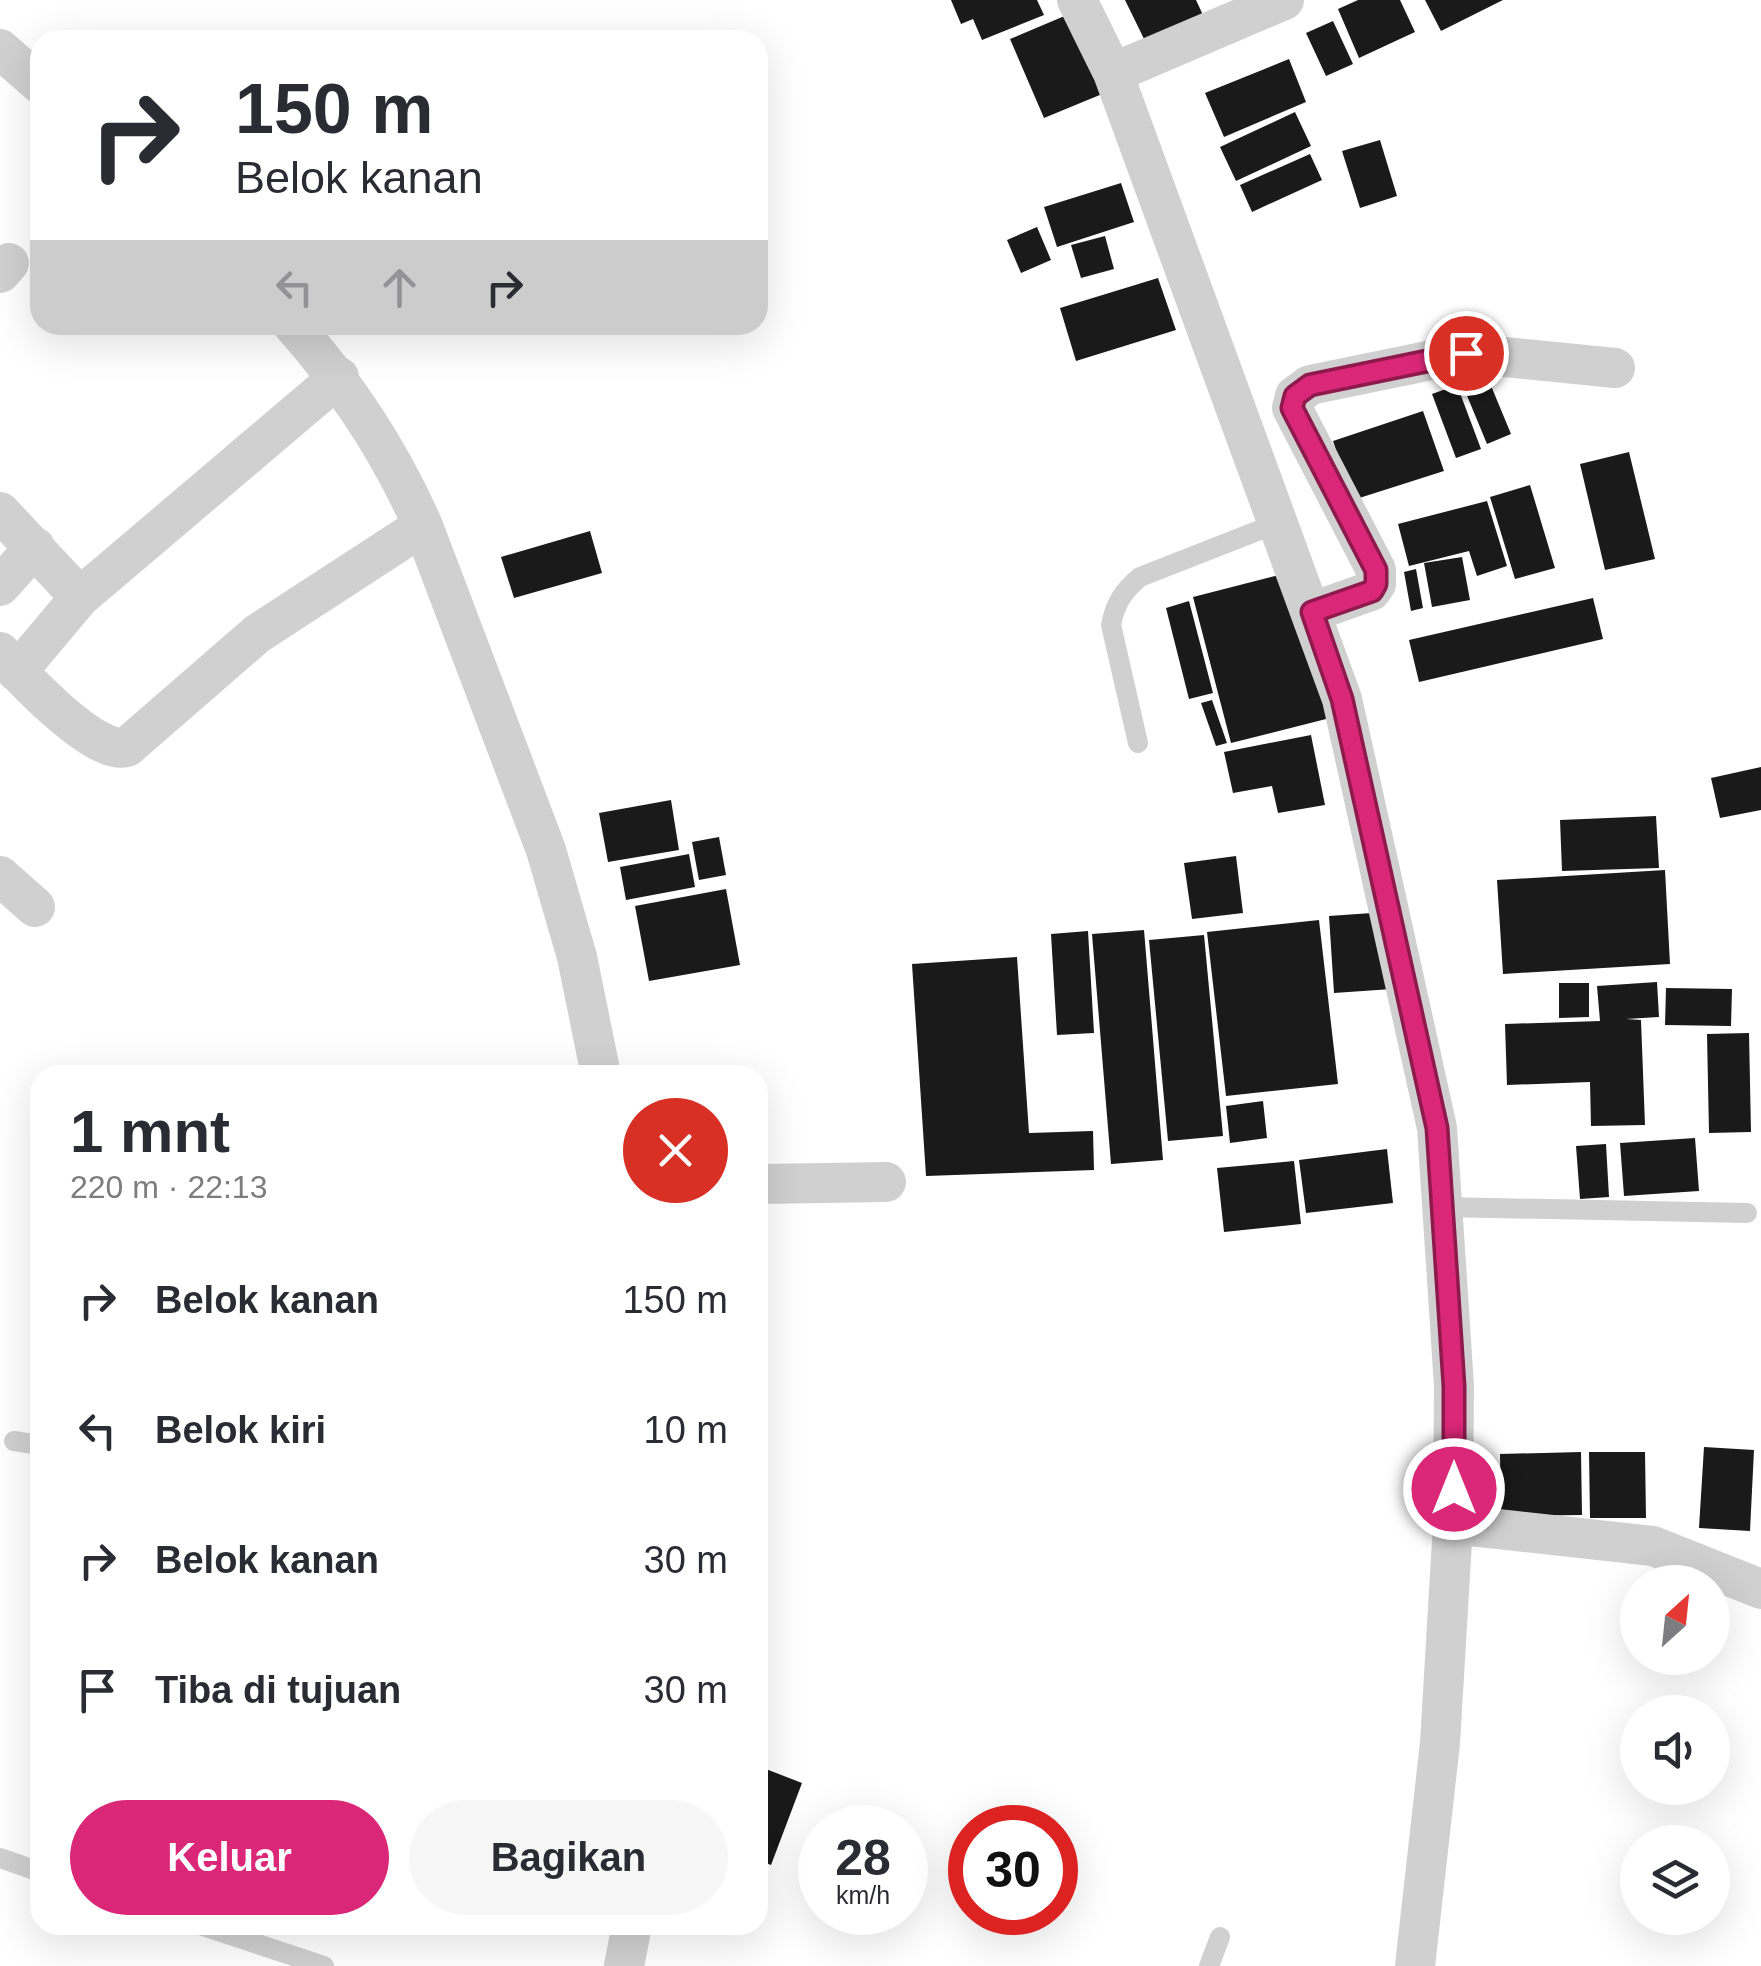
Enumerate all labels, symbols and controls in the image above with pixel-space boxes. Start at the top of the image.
icon: right [70,70,200,200]
text: 150 m [235,70,433,148]
text: Belok kanan [235,152,483,203]
icon: left [267,260,322,315]
icon: ahead [372,260,427,315]
icon: right [477,260,532,315]
pin [1424,311,1509,396]
icon: arrive [1439,326,1494,381]
text: 1 mnt [70,1098,230,1165]
button: close [623,1098,728,1203]
text: 220 m · 22:13 [70,1169,267,1205]
icon: right [70,1273,125,1328]
text: Belok kanan [155,1279,379,1321]
text: 150 m [622,1279,728,1321]
icon: left [70,1403,125,1458]
text: Belok kiri [155,1409,326,1451]
text: 10 m [644,1409,728,1451]
position arrow [1402,1437,1506,1541]
icon: right [70,1533,125,1588]
text: Belok kanan [155,1539,379,1581]
text: 30 m [644,1539,728,1581]
north arrow [1620,1565,1730,1675]
map controls [1620,1565,1730,1935]
icon: arrive [70,1663,125,1718]
text: Tiba di tujuan [155,1669,401,1711]
text: 30 m [644,1669,728,1711]
button: sound [1620,1695,1730,1805]
button: Keluar [70,1800,389,1915]
button: Bagikan [409,1800,728,1915]
speed limit sign: 30 [948,1805,1078,1935]
button: layers [1620,1825,1730,1935]
text: 28 [835,1830,891,1886]
text: km/h [836,1881,890,1909]

